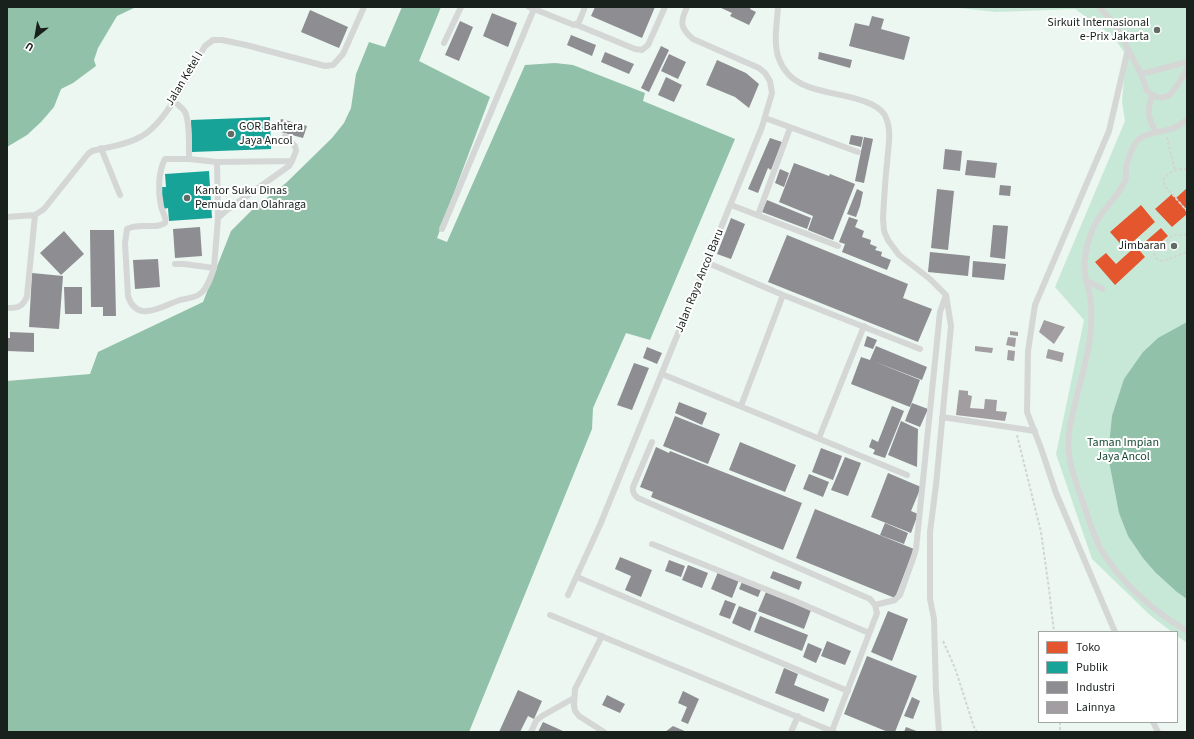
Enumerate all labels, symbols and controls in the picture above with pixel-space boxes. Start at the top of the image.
north arrow [16,16,56,56]
place label: Sirkuit Internasional e-Prix Jakarta [1047,16,1149,44]
marker: Sirkuit Internasional e-Prix Jakarta [1152,25,1162,35]
text: U [23,38,37,55]
street label: Jalan Ketel I [163,49,207,109]
place label: GOR Bahtera Jaya Ancol [239,120,303,148]
marker: GOR Bahtera Jaya Ancol [226,129,236,139]
place label: Kantor Suku Dinas Pemuda dan Olahraga [195,184,306,212]
marker: Kantor Suku Dinas Pemuda dan Olahraga [182,193,192,203]
street label: Jalan Raya Ancol Baru [673,227,727,335]
place label: Jimbaran [1118,239,1166,253]
marker: Jimbaran [1169,241,1179,251]
park label: Taman Impian Jaya Ancol [1087,436,1159,464]
legend [1038,631,1178,723]
text: Toko [1076,639,1100,656]
text: Publik [1076,659,1108,676]
text: Industri [1076,679,1115,696]
text: Lainnya [1076,699,1115,716]

